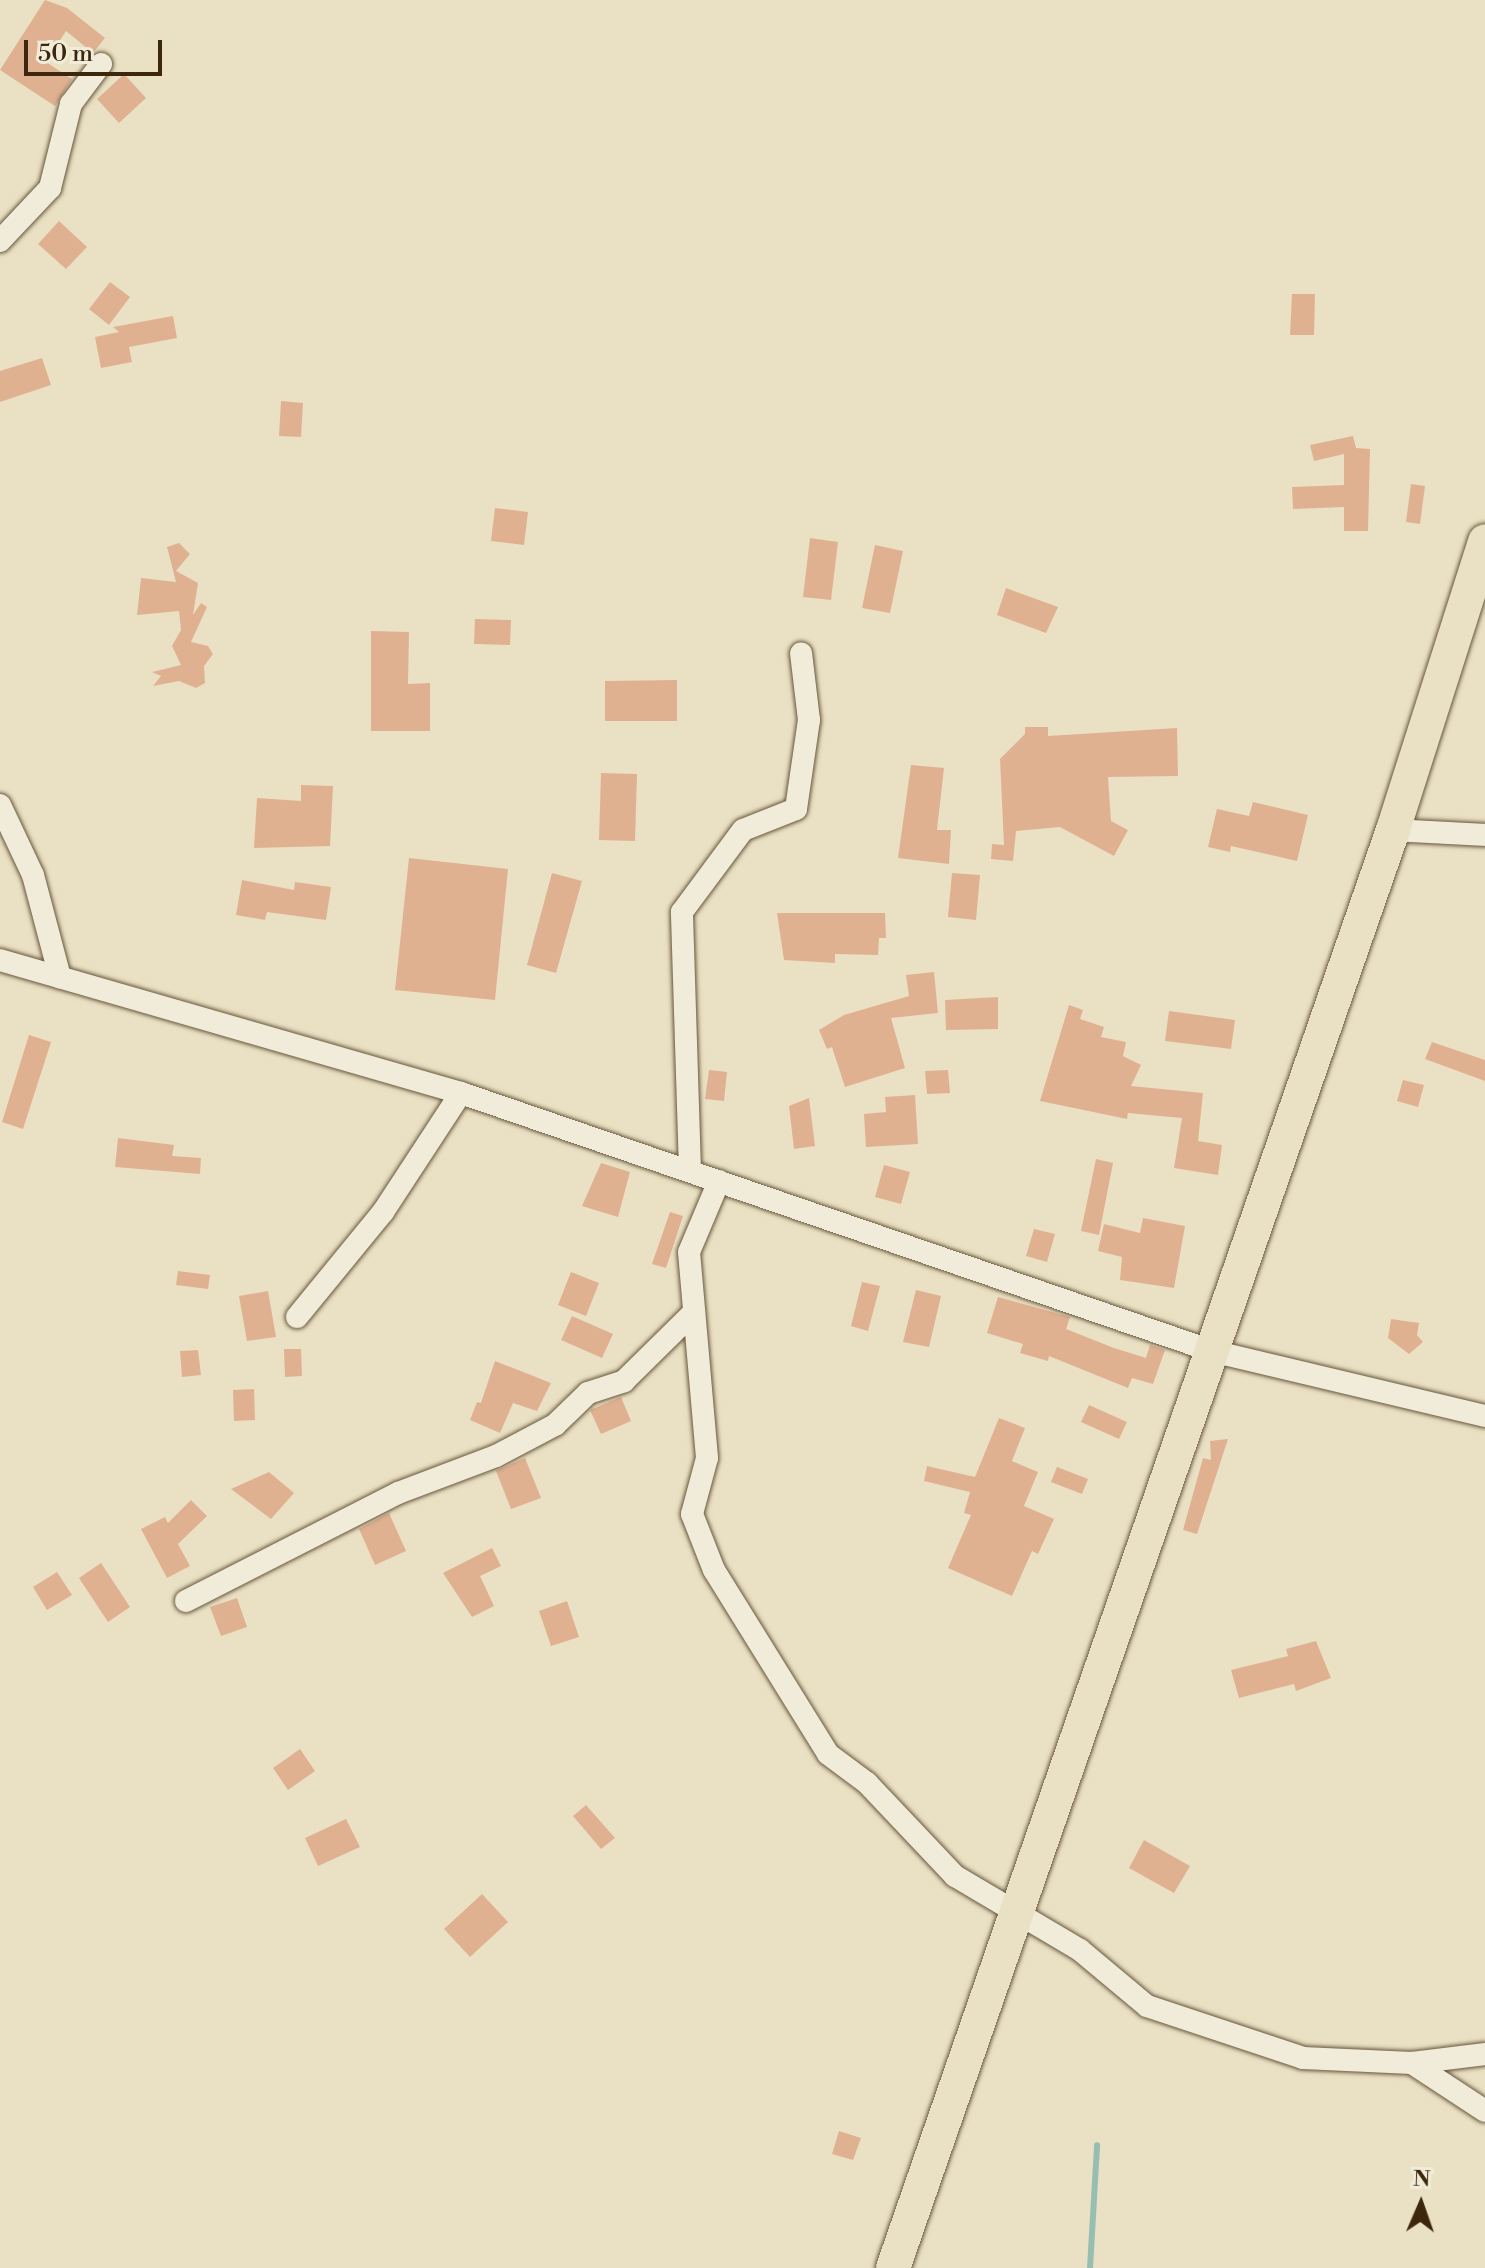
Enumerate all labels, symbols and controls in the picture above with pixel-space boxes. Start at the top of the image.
scale bar [28,24,166,74]
text: 50 m [38,39,93,69]
north arrow [1381,2164,1461,2244]
text: N [1413,2166,1431,2193]

